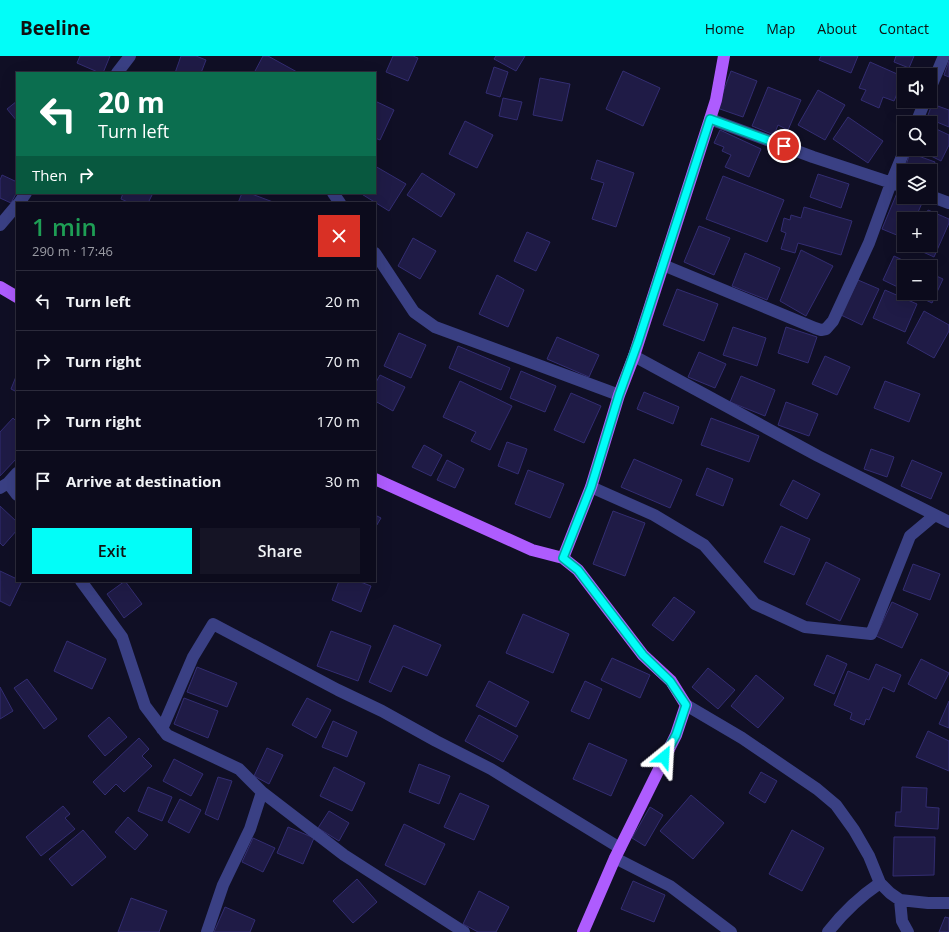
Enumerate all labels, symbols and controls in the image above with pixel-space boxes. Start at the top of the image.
text: Beeline [20,15,91,41]
text: Home [705,19,744,38]
text: Map [766,19,795,38]
text: About [817,19,857,38]
text: Contact [879,19,929,38]
map controls [897,68,937,300]
button: sound [897,68,937,108]
text: 20 m [98,83,165,121]
icon: left [32,88,84,140]
button: search [897,116,937,156]
text: Turn left [98,119,169,143]
pin [767,129,801,163]
icon: arrive [773,135,795,157]
icon: right [75,164,97,186]
button: layers [897,164,937,204]
text: Then [32,165,67,185]
text: 1 min [32,210,97,243]
button: + [897,212,937,252]
button: close [318,215,360,257]
text: 290 m · 17:46 [32,242,113,260]
button: − [897,260,937,300]
icon: left [32,290,54,312]
text: Turn left [66,291,131,311]
text: 20 m [325,291,360,311]
icon: right [32,350,54,372]
text: Turn right [66,351,141,371]
text: 70 m [325,351,360,371]
icon: right [32,410,54,432]
text: Turn right [66,411,141,431]
text: 170 m [316,411,360,431]
icon: arrive [32,470,54,492]
text: Arrive at destination [66,471,221,491]
text: 30 m [325,471,360,491]
button: Exit [32,528,192,574]
button: Share [200,528,360,574]
position arrow [643,736,685,778]

